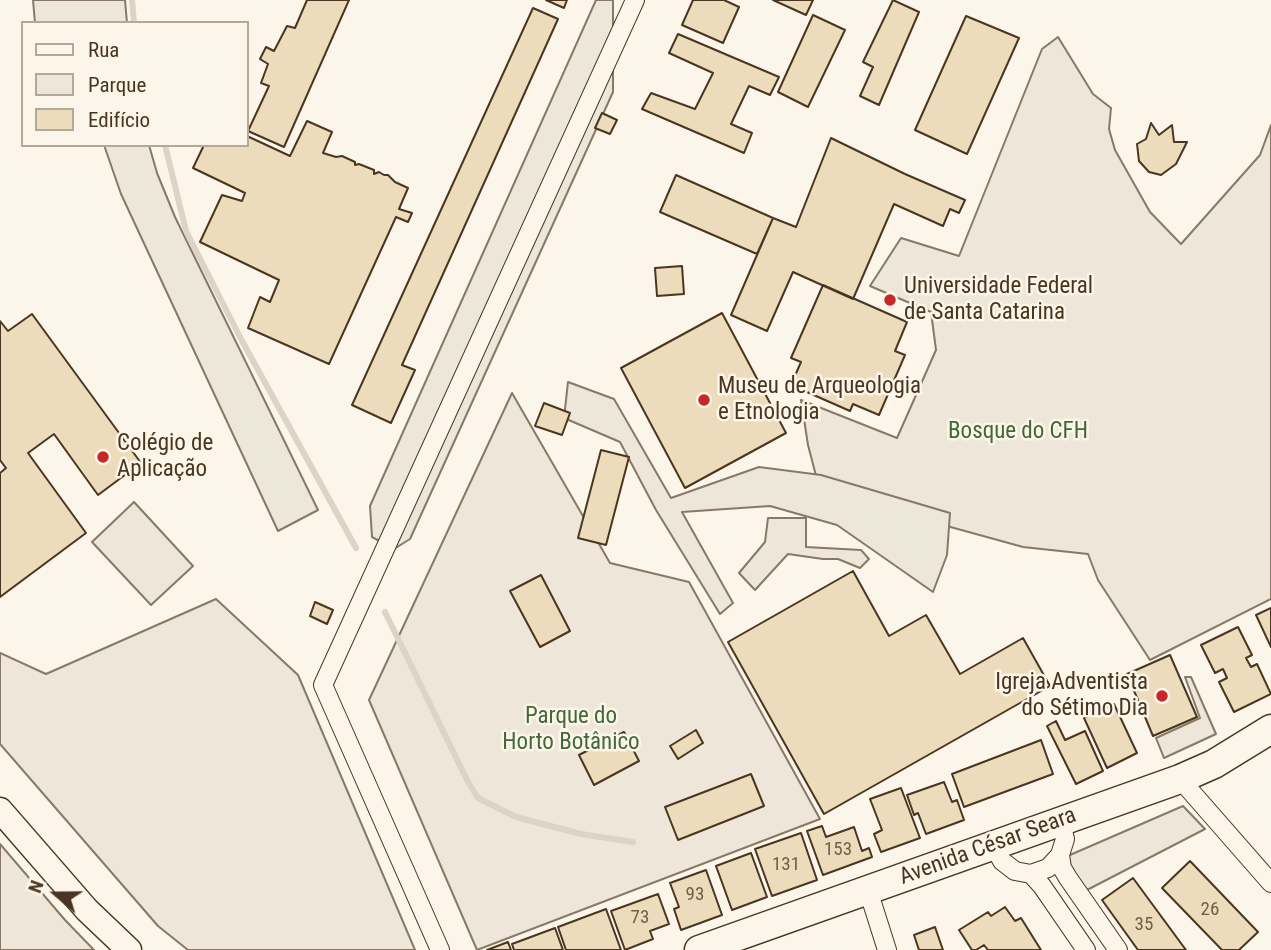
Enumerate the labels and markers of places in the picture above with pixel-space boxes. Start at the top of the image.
place label: Universidade Federal de Santa Catarina [904,273,1093,327]
marker: Universidade Federal de Santa Catarina [882,292,898,308]
place label: Museu de Arqueologia e Etnologia [718,373,921,427]
marker: Museu de Arqueologia e Etnologia [696,392,712,408]
place label: Colégio de Aplicação [117,430,213,484]
marker: Colégio de Aplicação [95,449,111,465]
place label: Igreja Adventista do Sétimo Dia [995,669,1148,723]
marker: Igreja Adventista do Sétimo Dia [1154,688,1170,704]

